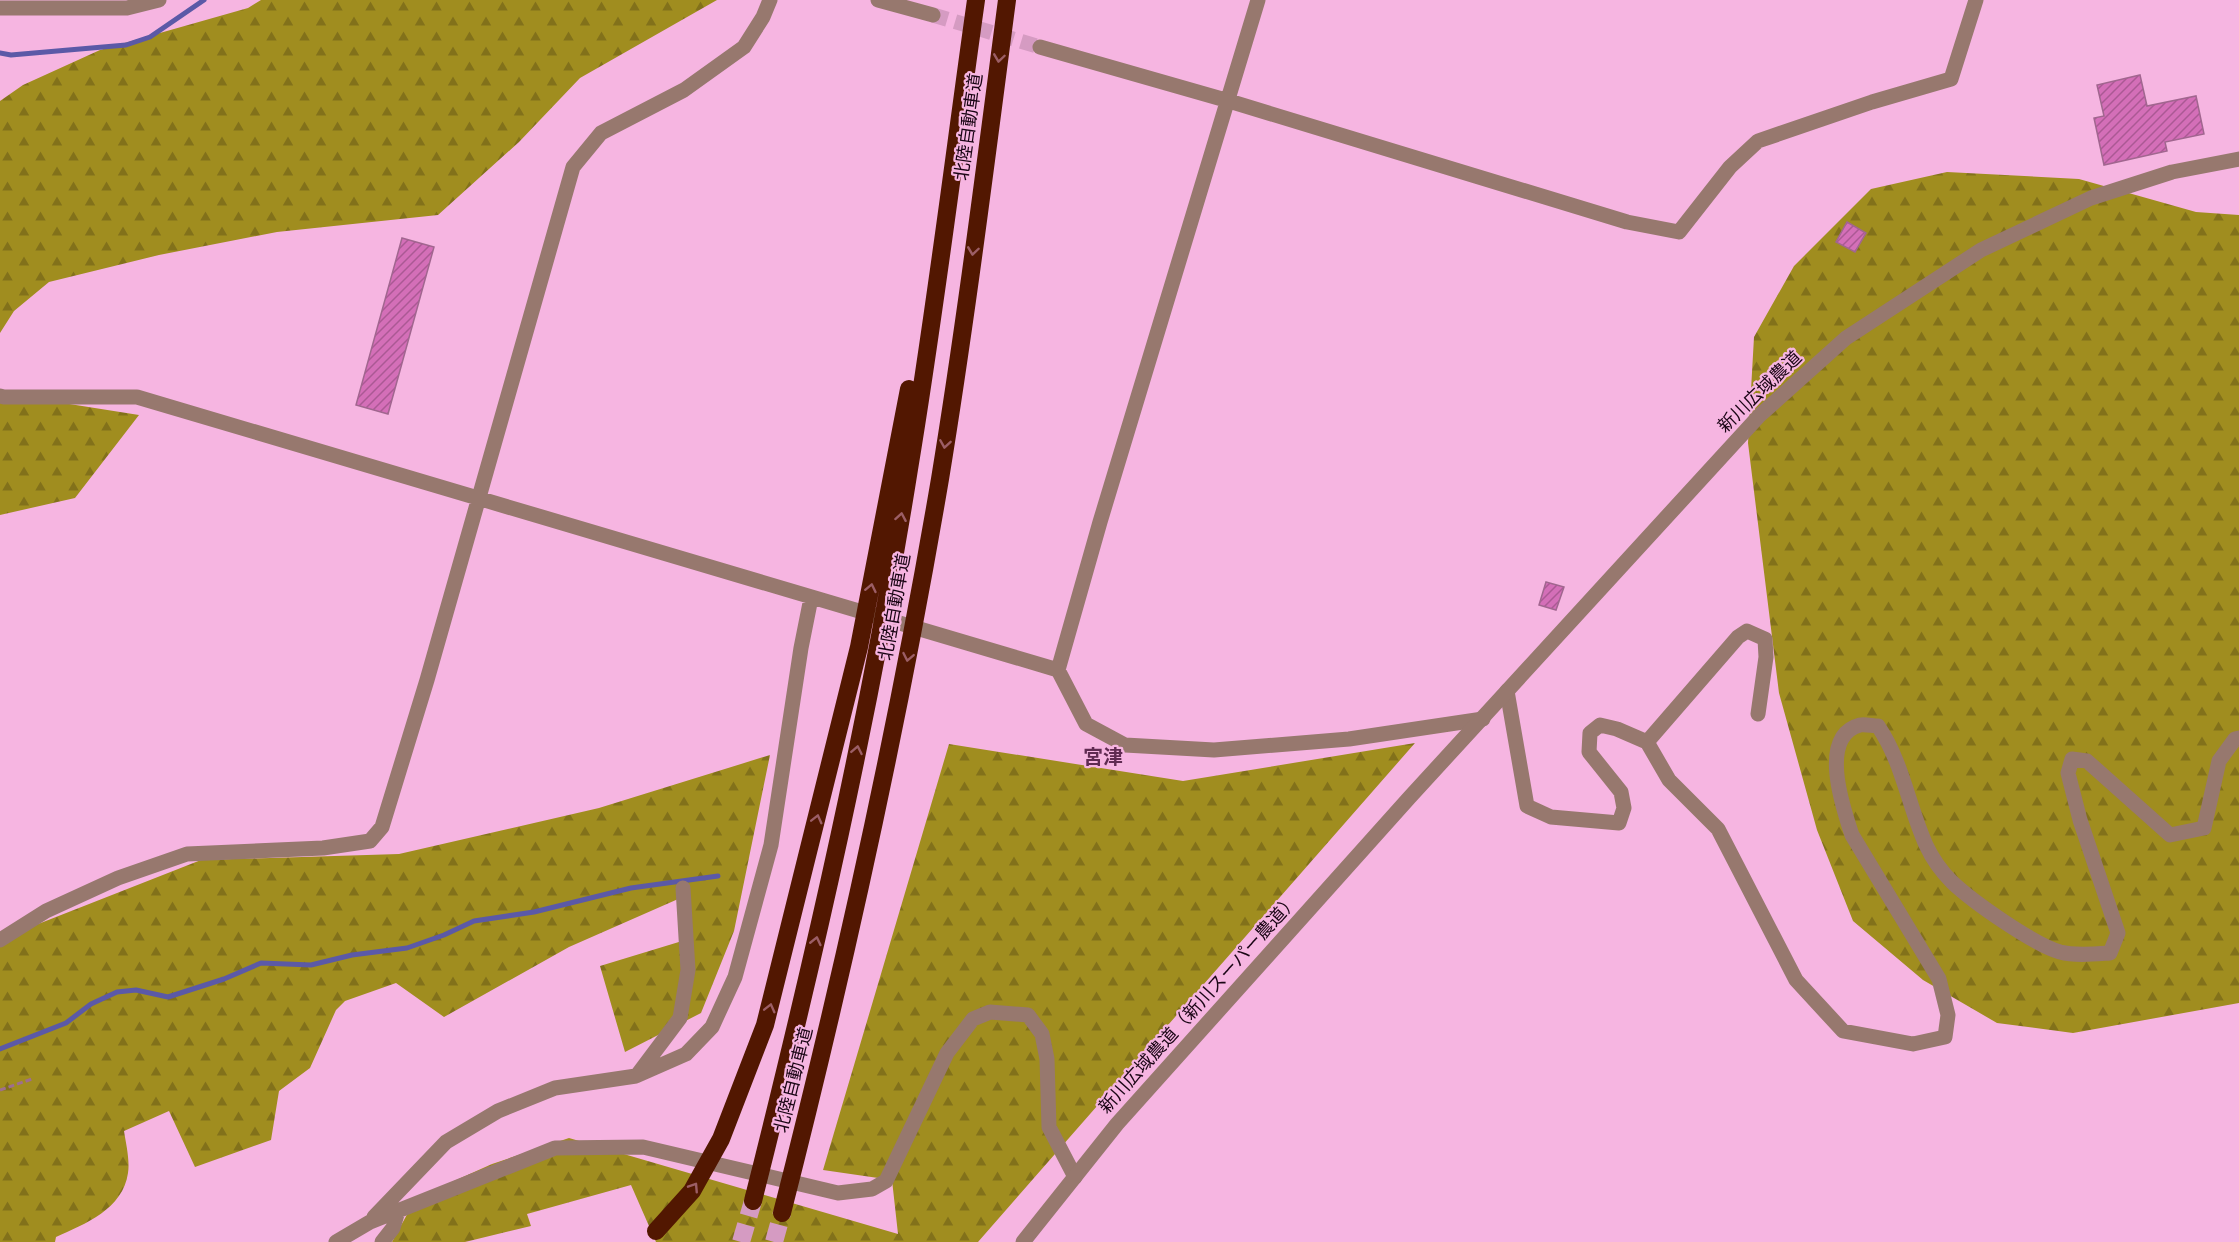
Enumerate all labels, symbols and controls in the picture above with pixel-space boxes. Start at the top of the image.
one-way arrow [994,53,1006,63]
street label: 北陸自動車道 [949,72,989,182]
one-way arrow [968,247,980,256]
street label: 新川広域農道 [1712,345,1808,439]
one-way arrow [939,439,952,449]
one-way arrow [894,512,907,522]
street label: 北陸自動車道 [873,552,917,662]
one-way arrow [864,583,877,593]
one-way arrow [902,652,915,662]
district label: 宮津 [1083,744,1123,772]
one-way arrow [850,745,863,755]
one-way arrow [809,814,822,824]
street label: 新川広域農道（新川スーパー農道） [1093,889,1305,1119]
one-way arrow [809,936,822,946]
one-way arrow [762,1003,775,1013]
street label: 北陸自動車道 [769,1025,819,1135]
one-way arrow [686,1182,697,1193]

